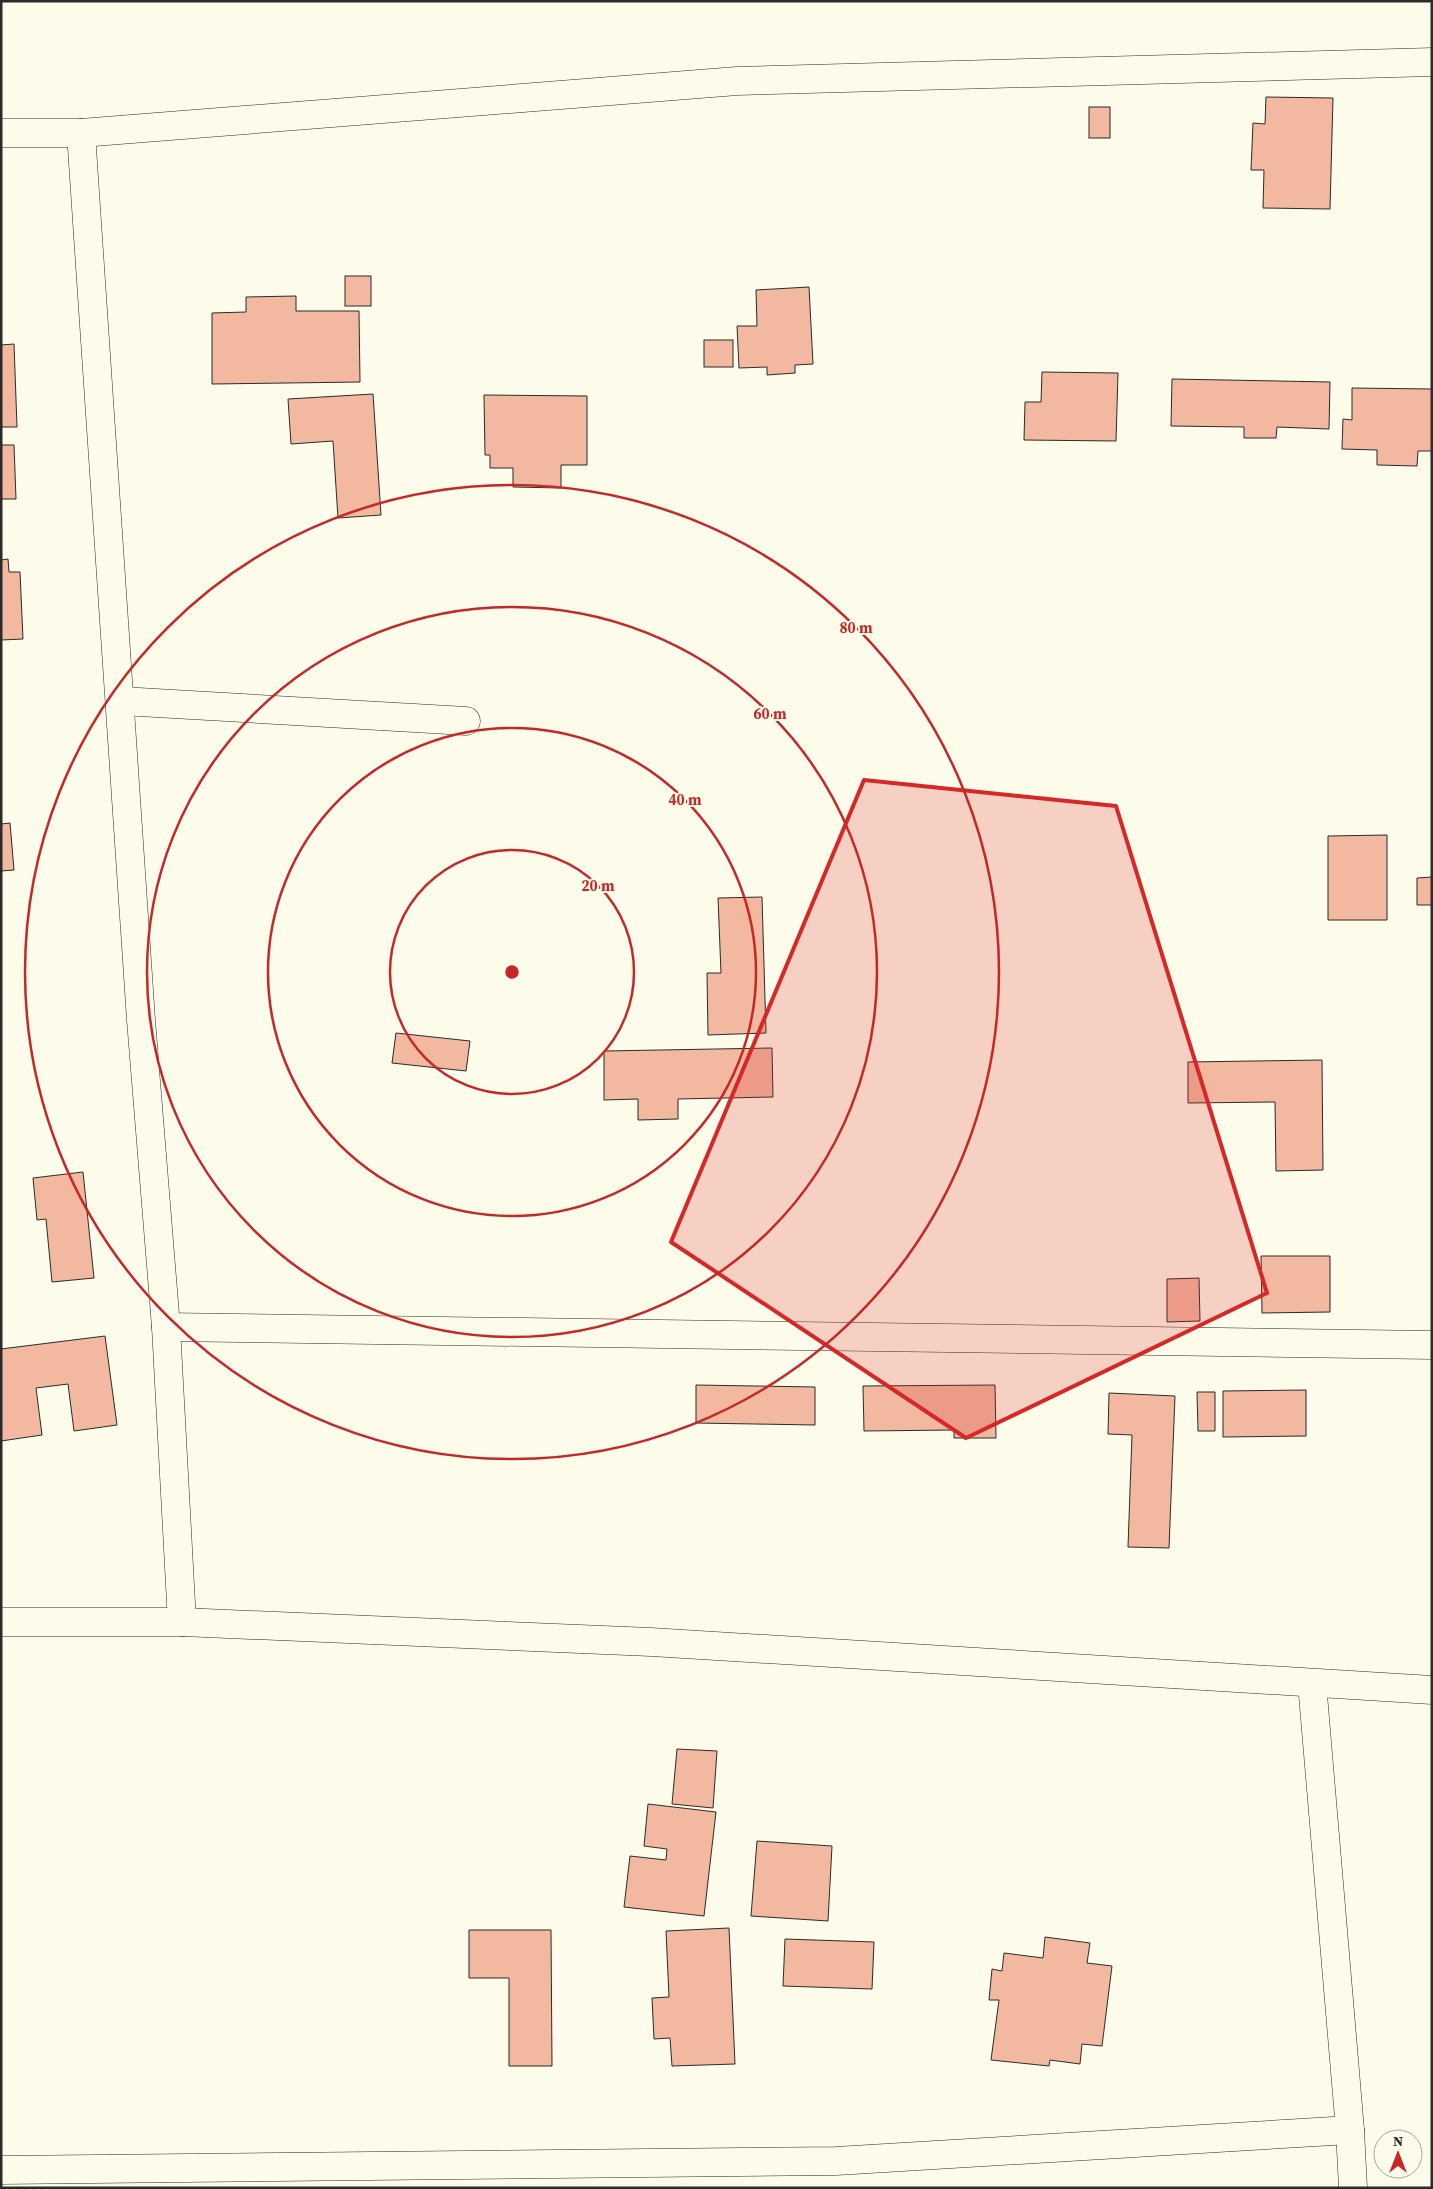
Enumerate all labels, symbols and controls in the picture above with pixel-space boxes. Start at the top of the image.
text: 80 m [839,617,873,638]
text: 60 m [753,703,787,724]
text: 40 m [668,789,702,810]
text: 20 m [581,875,615,896]
centre of rings [503,963,521,981]
north arrow [1373,2129,1423,2179]
text: N [1393,2131,1403,2151]

